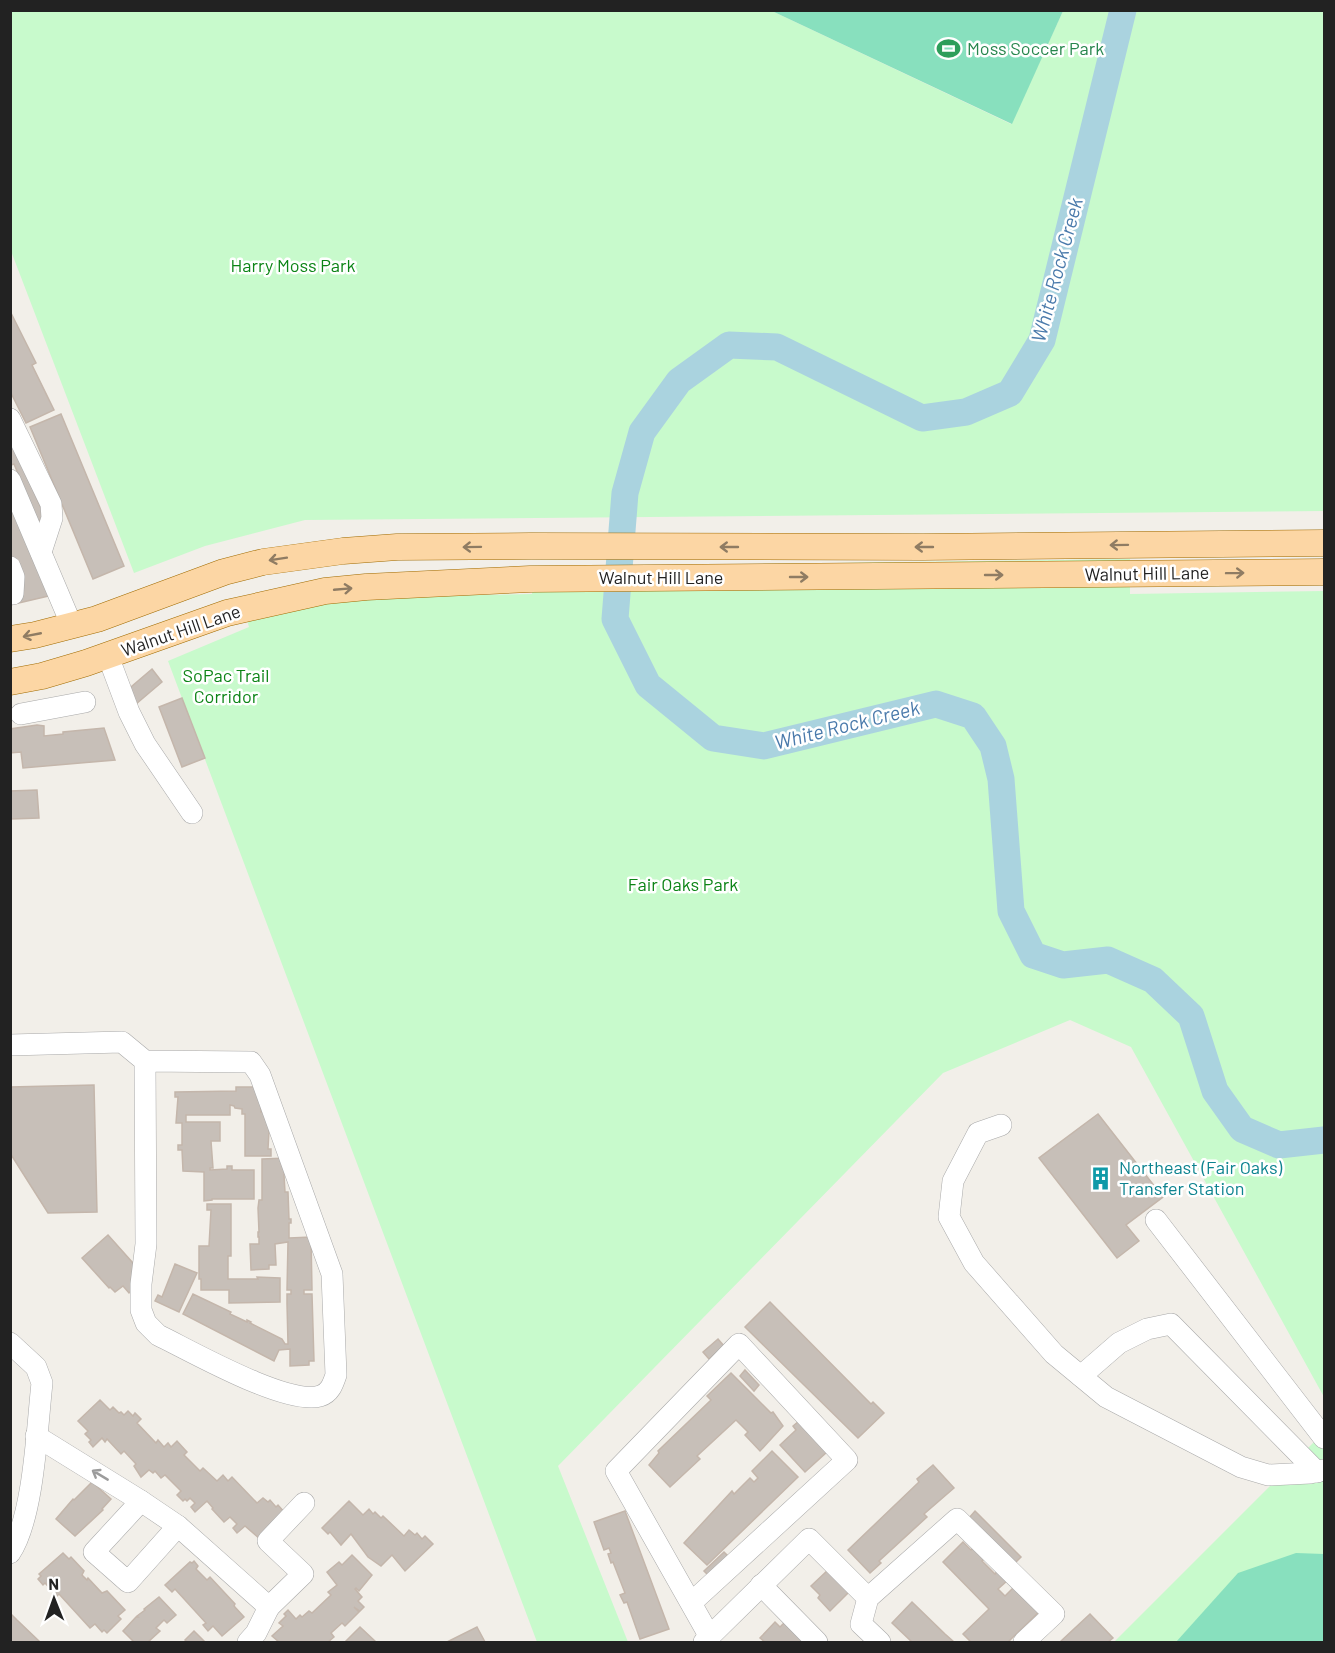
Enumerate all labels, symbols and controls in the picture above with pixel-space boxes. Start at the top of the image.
sports icon: Moss Soccer Park [936,36,962,62]
place label: Moss Soccer Park [967,37,1104,59]
water label: White Rock Creek [1025,195,1087,345]
park label: Harry Moss Park [230,254,356,276]
one-way arrow [1110,539,1130,551]
one-way arrow [463,541,483,552]
one-way arrow [720,541,740,553]
one-way arrow [915,541,935,553]
one-way arrow [269,554,288,565]
street label: Walnut Hill Lane [1084,561,1209,585]
street label: Walnut Hill Lane [599,566,723,588]
one-way arrow [1225,567,1245,579]
one-way arrow [983,569,1003,581]
one-way arrow [788,571,808,583]
one-way arrow [332,583,352,594]
street label: Walnut Hill Lane [118,599,243,661]
one-way arrow [23,630,42,641]
park label: SoPac Trail Corridor [183,664,269,707]
water label: White Rock Creek [772,694,922,754]
park label: Fair Oaks Park [628,873,738,895]
place label: Northeast (Fair Oaks) Transfer Station [1119,1156,1283,1199]
building icon: Northeast (Fair Oaks) Transfer Station [1088,1165,1114,1191]
one-way arrow [92,1469,109,1481]
north arrow [24,1569,84,1629]
text: N [48,1574,59,1593]

